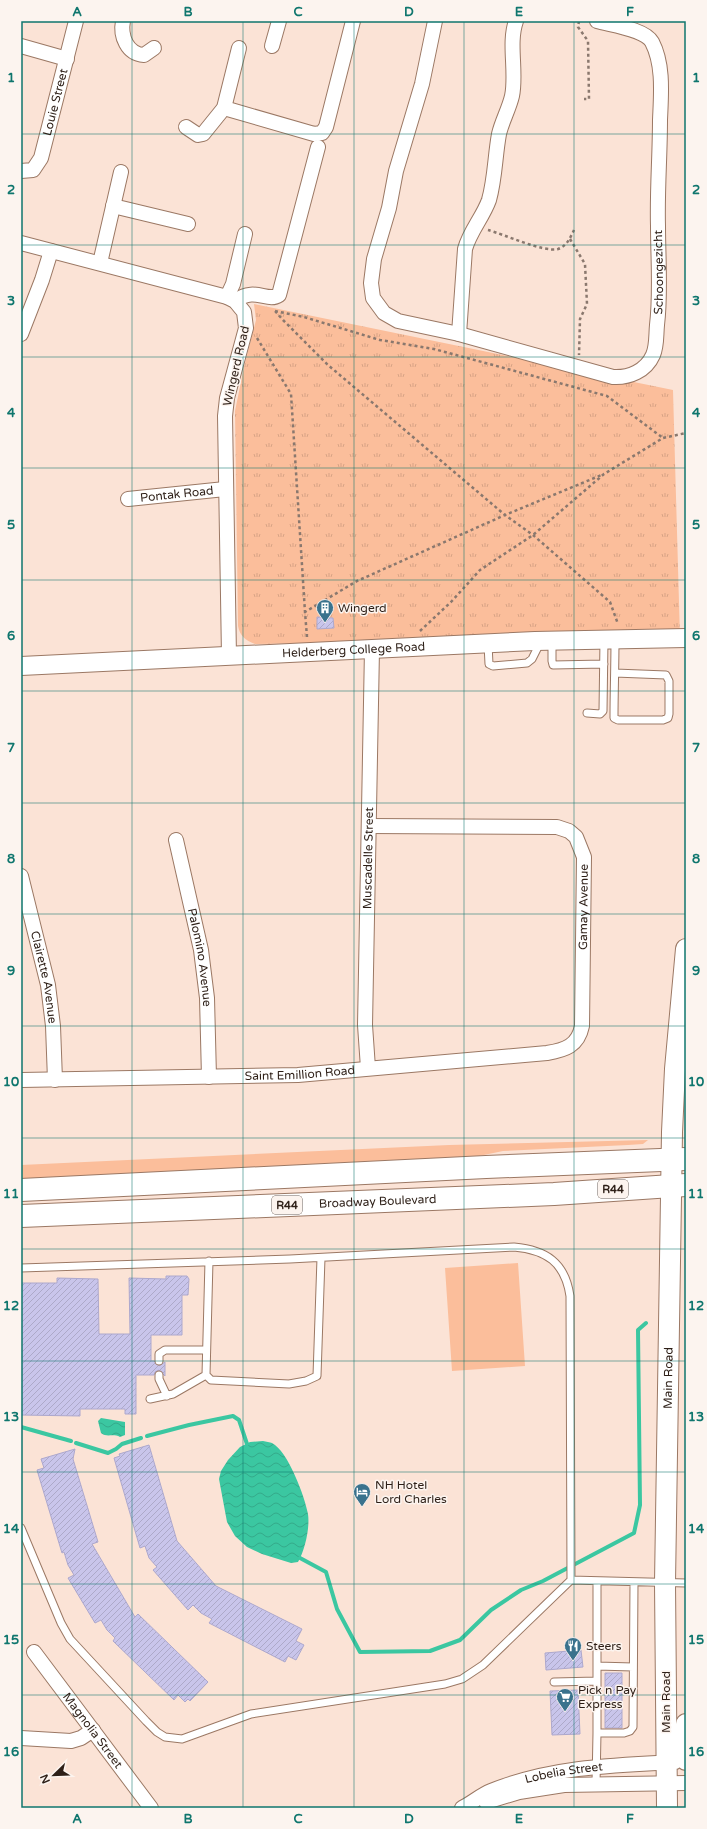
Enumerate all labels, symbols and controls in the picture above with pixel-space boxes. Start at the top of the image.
text: A [72,4,82,20]
text: B [183,4,193,20]
text: C [293,4,303,20]
text: D [404,4,414,20]
text: E [515,4,523,20]
text: F [626,4,634,20]
street label: Louie Street [40,67,71,137]
text: 1 [7,70,15,86]
text: 1 [692,70,700,86]
text: 2 [7,182,15,198]
text: 2 [692,182,700,198]
street label: Schoongezicht [651,230,666,315]
text: 3 [7,293,15,309]
text: 3 [692,293,700,309]
street label: Wingerd Road [220,325,252,407]
text: 4 [7,405,16,421]
text: 4 [692,405,701,421]
street label: Pontak Road [139,483,214,505]
text: 5 [7,517,15,533]
text: 5 [692,517,700,533]
building icon: Wingerd [315,598,335,623]
place label: Wingerd [338,601,387,615]
text: 6 [7,628,15,644]
text: 6 [692,628,700,644]
street label: Helderberg College Road [282,639,425,660]
text: 7 [7,740,15,756]
text: 7 [692,740,700,756]
street label: Muscadelle Street [360,806,376,909]
text: 8 [7,851,15,867]
text: 8 [692,851,700,867]
street label: Gamay Avenue [576,864,591,950]
street label: Palomino Avenue [185,907,214,1007]
street label: Clairette Avenue [28,929,60,1025]
text: 9 [7,963,15,979]
text: 9 [692,963,700,979]
street label: Saint Emillion Road [245,1063,356,1083]
text: 10 [3,1074,19,1090]
text: 10 [688,1074,704,1090]
road number: R44 [598,1180,628,1198]
text: 11 [3,1186,19,1202]
text: 11 [688,1186,704,1202]
street label: Broadway Boulevard [319,1192,437,1211]
road number: R44 [272,1196,302,1214]
text: 12 [3,1298,19,1314]
text: 12 [688,1298,704,1314]
street label: Main Road [661,1347,676,1409]
text: 13 [3,1409,19,1425]
text: 13 [688,1409,704,1425]
place label: NH Hotel Lord Charles [375,1478,447,1506]
hotel icon: NH Hotel Lord Charles [352,1482,372,1507]
text: 14 [3,1521,20,1537]
text: 14 [688,1521,705,1537]
text: 15 [3,1632,19,1648]
text: 15 [688,1632,704,1648]
restaurant icon: Steers [563,1636,583,1661]
place label: Steers [586,1639,622,1653]
street label: Main Road [659,1671,673,1733]
place label: Pick n Pay Express [578,1683,637,1711]
supermarket icon: Pick n Pay Express [555,1687,575,1712]
street label: Magnolia Street [60,1690,126,1771]
text: 16 [3,1744,19,1760]
text: 16 [688,1744,704,1760]
north arrow [34,1755,74,1795]
street label: Lobelia Street [523,1759,604,1786]
text: N [38,1772,53,1785]
text: A [72,1811,82,1827]
text: B [183,1811,193,1827]
text: C [293,1811,303,1827]
text: D [404,1811,414,1827]
text: E [515,1811,523,1827]
text: F [626,1811,634,1827]

